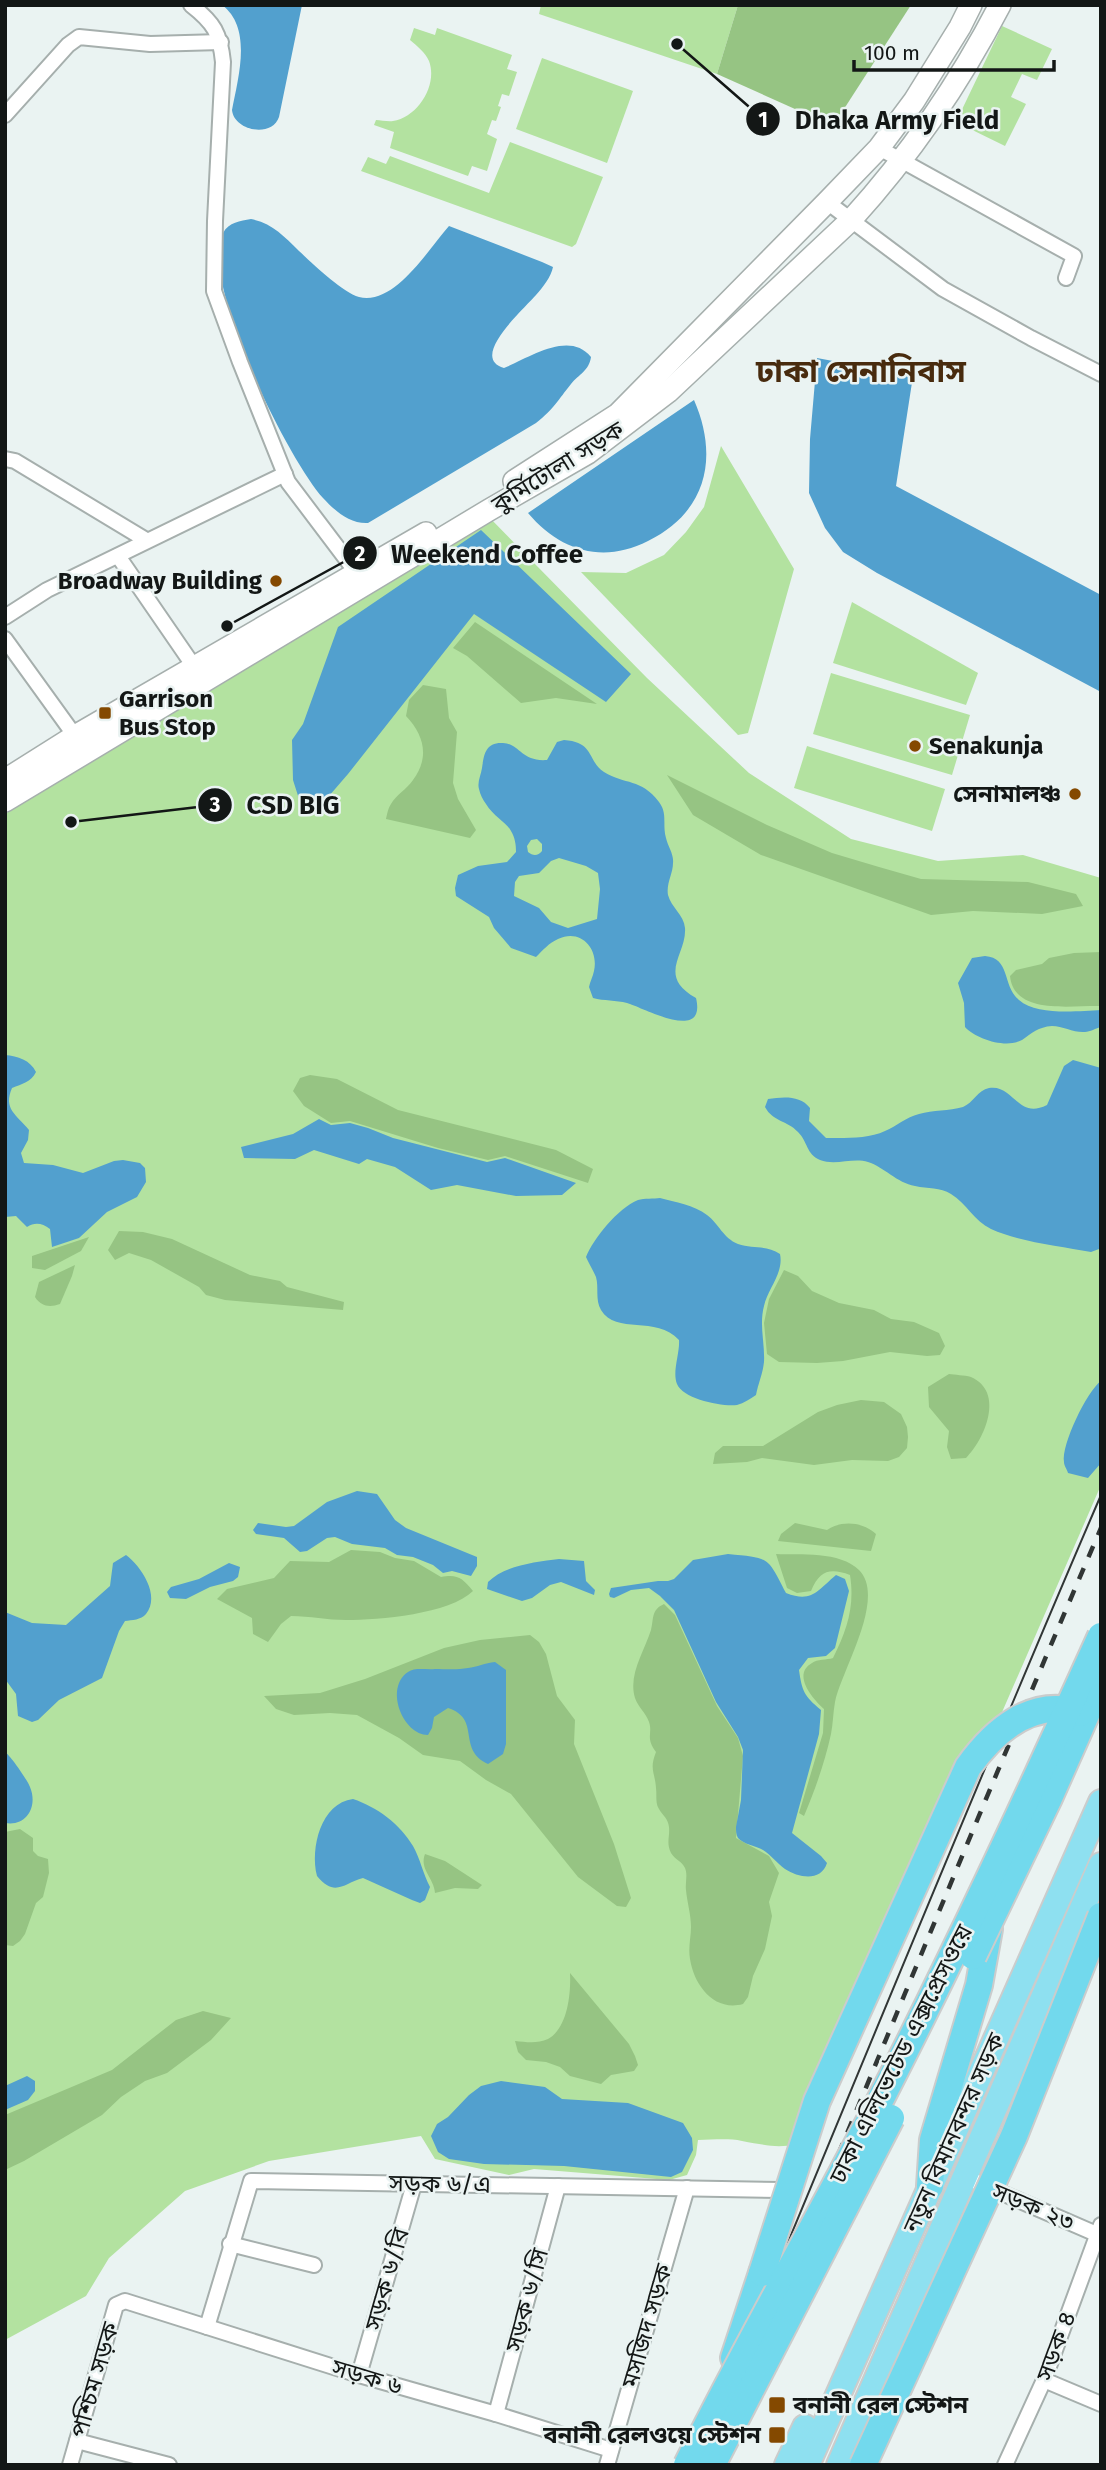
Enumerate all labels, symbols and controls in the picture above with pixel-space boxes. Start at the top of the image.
scale bar [854,28,1054,72]
text: 100 m [864,40,920,66]
callout: Dhaka Army Field [746,96,1013,143]
text: Dhaka Army Field [795,105,999,136]
text: 1 [758,107,768,133]
district label: ঢাকা সেনানিবাস [755,352,966,390]
street label: কুর্মিটোলা সড়ক [486,414,630,519]
callout: Weekend Coffee [342,530,597,577]
text: Weekend Coffee [391,539,583,570]
text: 2 [355,541,366,567]
place label: Broadway Building [58,567,263,595]
marker: Broadway Building [268,573,284,589]
place label: Garrison Bus Stop [119,685,216,741]
marker: Garrison Bus Stop [97,705,113,721]
place label: Senakunja [929,732,1043,760]
marker: Senakunja [907,738,923,754]
place label: সেনামালঞ্চ [953,780,1061,808]
callout: CSD BIG [198,782,354,829]
marker: সেনামালঞ্চ [1067,786,1083,802]
text: CSD BIG [246,790,340,821]
text: 3 [209,792,221,818]
street label: ঢাকা এলিভেটেড এক্সপ্রেসওয়ে [823,1919,979,2189]
street label: নতুন বিমানবন্দর সড়ক [897,2028,1011,2238]
street label: সড়ক ৬/এ [388,2169,491,2199]
street label: সড়ক ২৩ [987,2177,1078,2237]
street label: সড়ক ৬/বি [359,2224,415,2334]
street label: সড়ক ৬/সি [500,2244,554,2356]
street label: মসজিদ সড়ক [616,2260,678,2392]
street label: সড়ক ৪ [1030,2307,1081,2386]
street label: পশ্চিম সড়ক [65,2318,125,2441]
street label: সড়ক ৬ [328,2353,406,2401]
place label: বনানী রেল স্টেশন [792,2391,969,2419]
marker: বনানী রেল স্টেশন [767,2395,787,2415]
place label: বনানী রেলওয়ে স্টেশন [542,2421,762,2449]
marker: বনানী রেলওয়ে স্টেশন [767,2425,787,2445]

